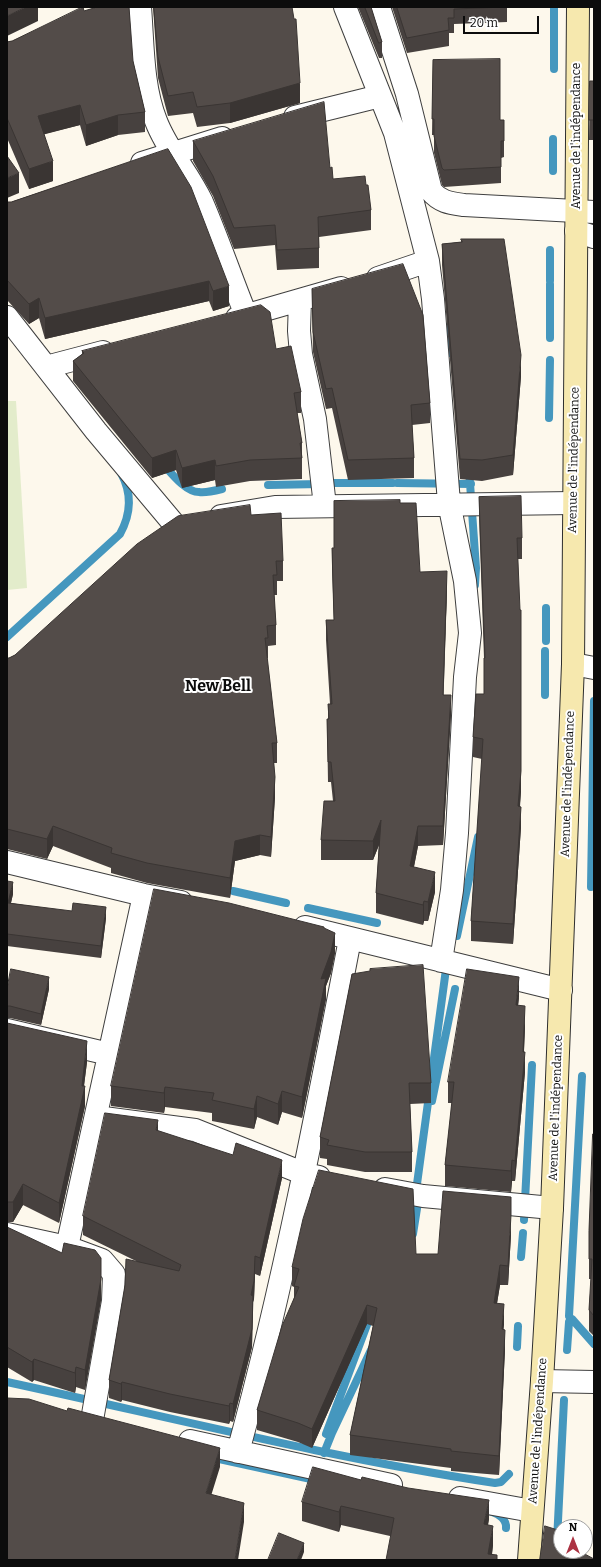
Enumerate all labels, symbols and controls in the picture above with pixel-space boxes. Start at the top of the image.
scale bar [465,8,541,34]
text: 20 m [470,16,498,30]
street label: Avenue de l'indépendance [570,63,584,209]
street label: Avenue de l'indépendance [566,387,582,533]
district label: New Bell [185,677,251,697]
street label: Avenue de l'indépendance [558,711,578,857]
street label: Avenue de l'indépendance [546,1035,566,1181]
street label: Avenue de l'indépendance [526,1357,550,1505]
north arrow [553,1519,593,1559]
text: N [569,1521,577,1534]

